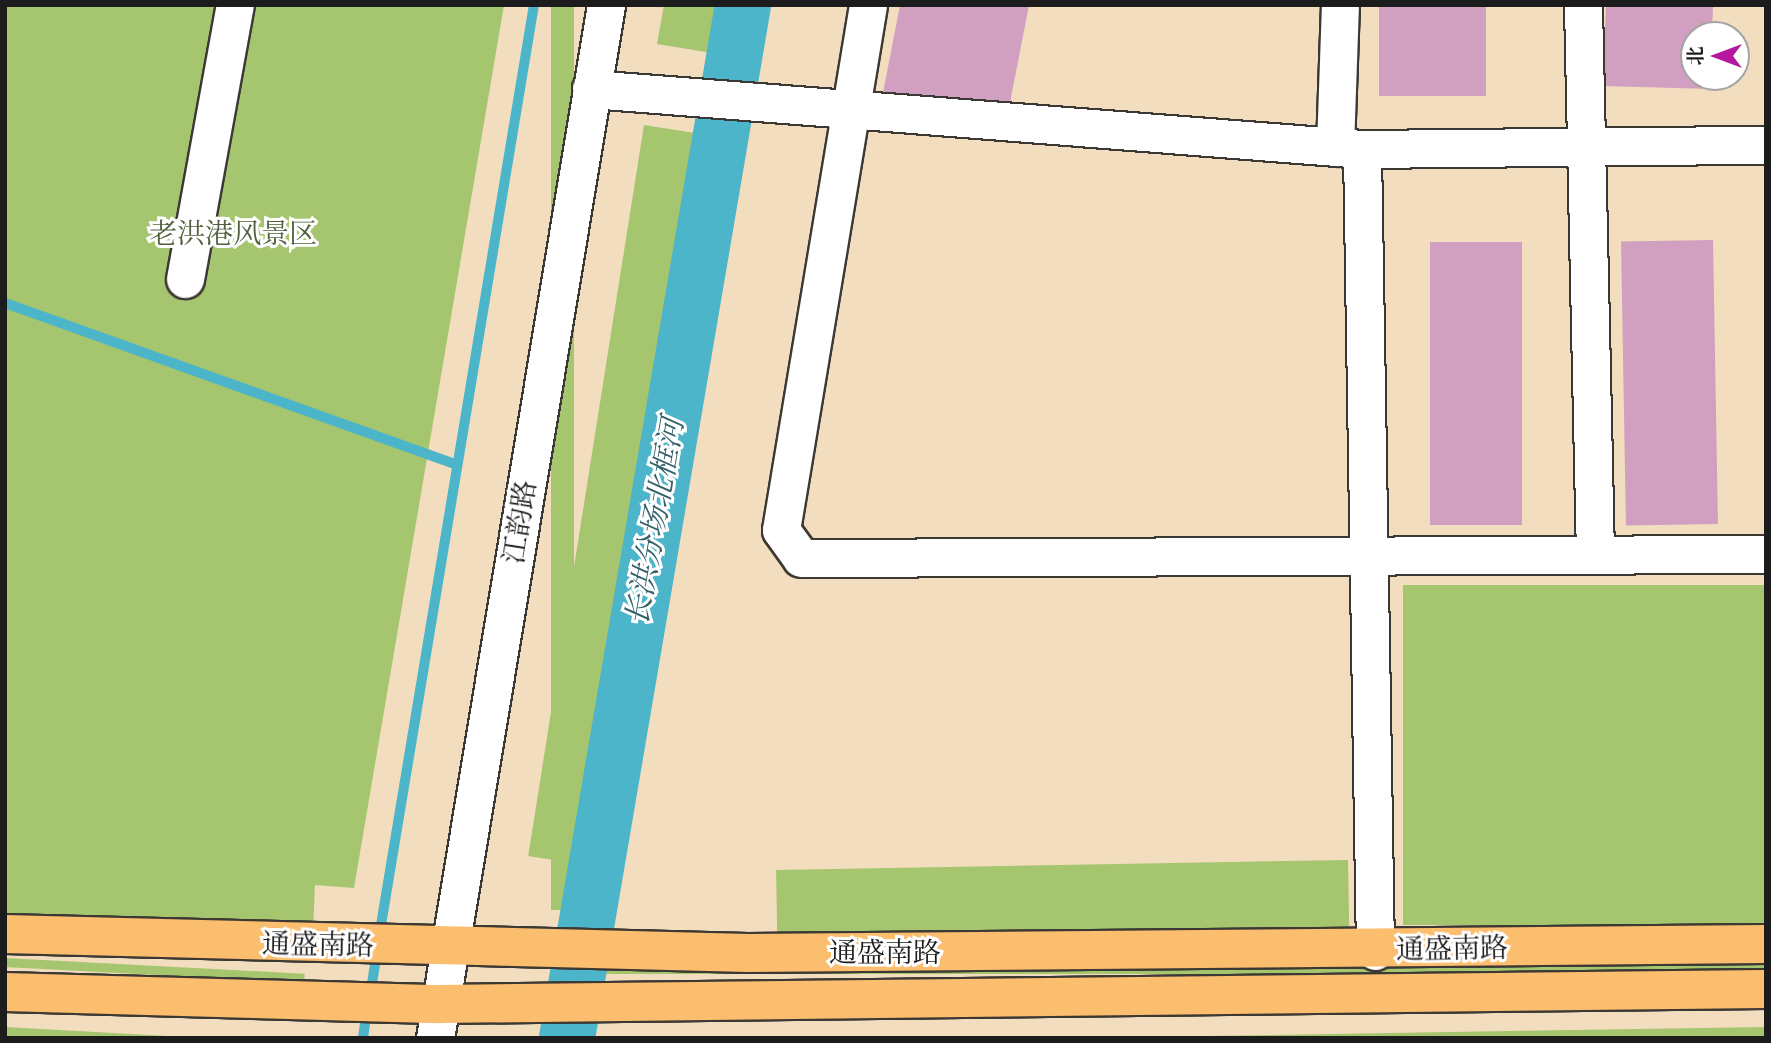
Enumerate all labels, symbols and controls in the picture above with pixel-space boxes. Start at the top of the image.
north arrow [1680,21,1750,91]
text: 北 [1683,47,1709,66]
park label: 老洪港风景区 [149,217,317,251]
water label: 长洪分场北框河 [619,415,691,629]
street label: 江韵路 [497,478,543,566]
street label: 通盛南路 [262,927,374,963]
street label: 通盛南路 [1396,931,1508,967]
street label: 通盛南路 [829,936,941,970]

